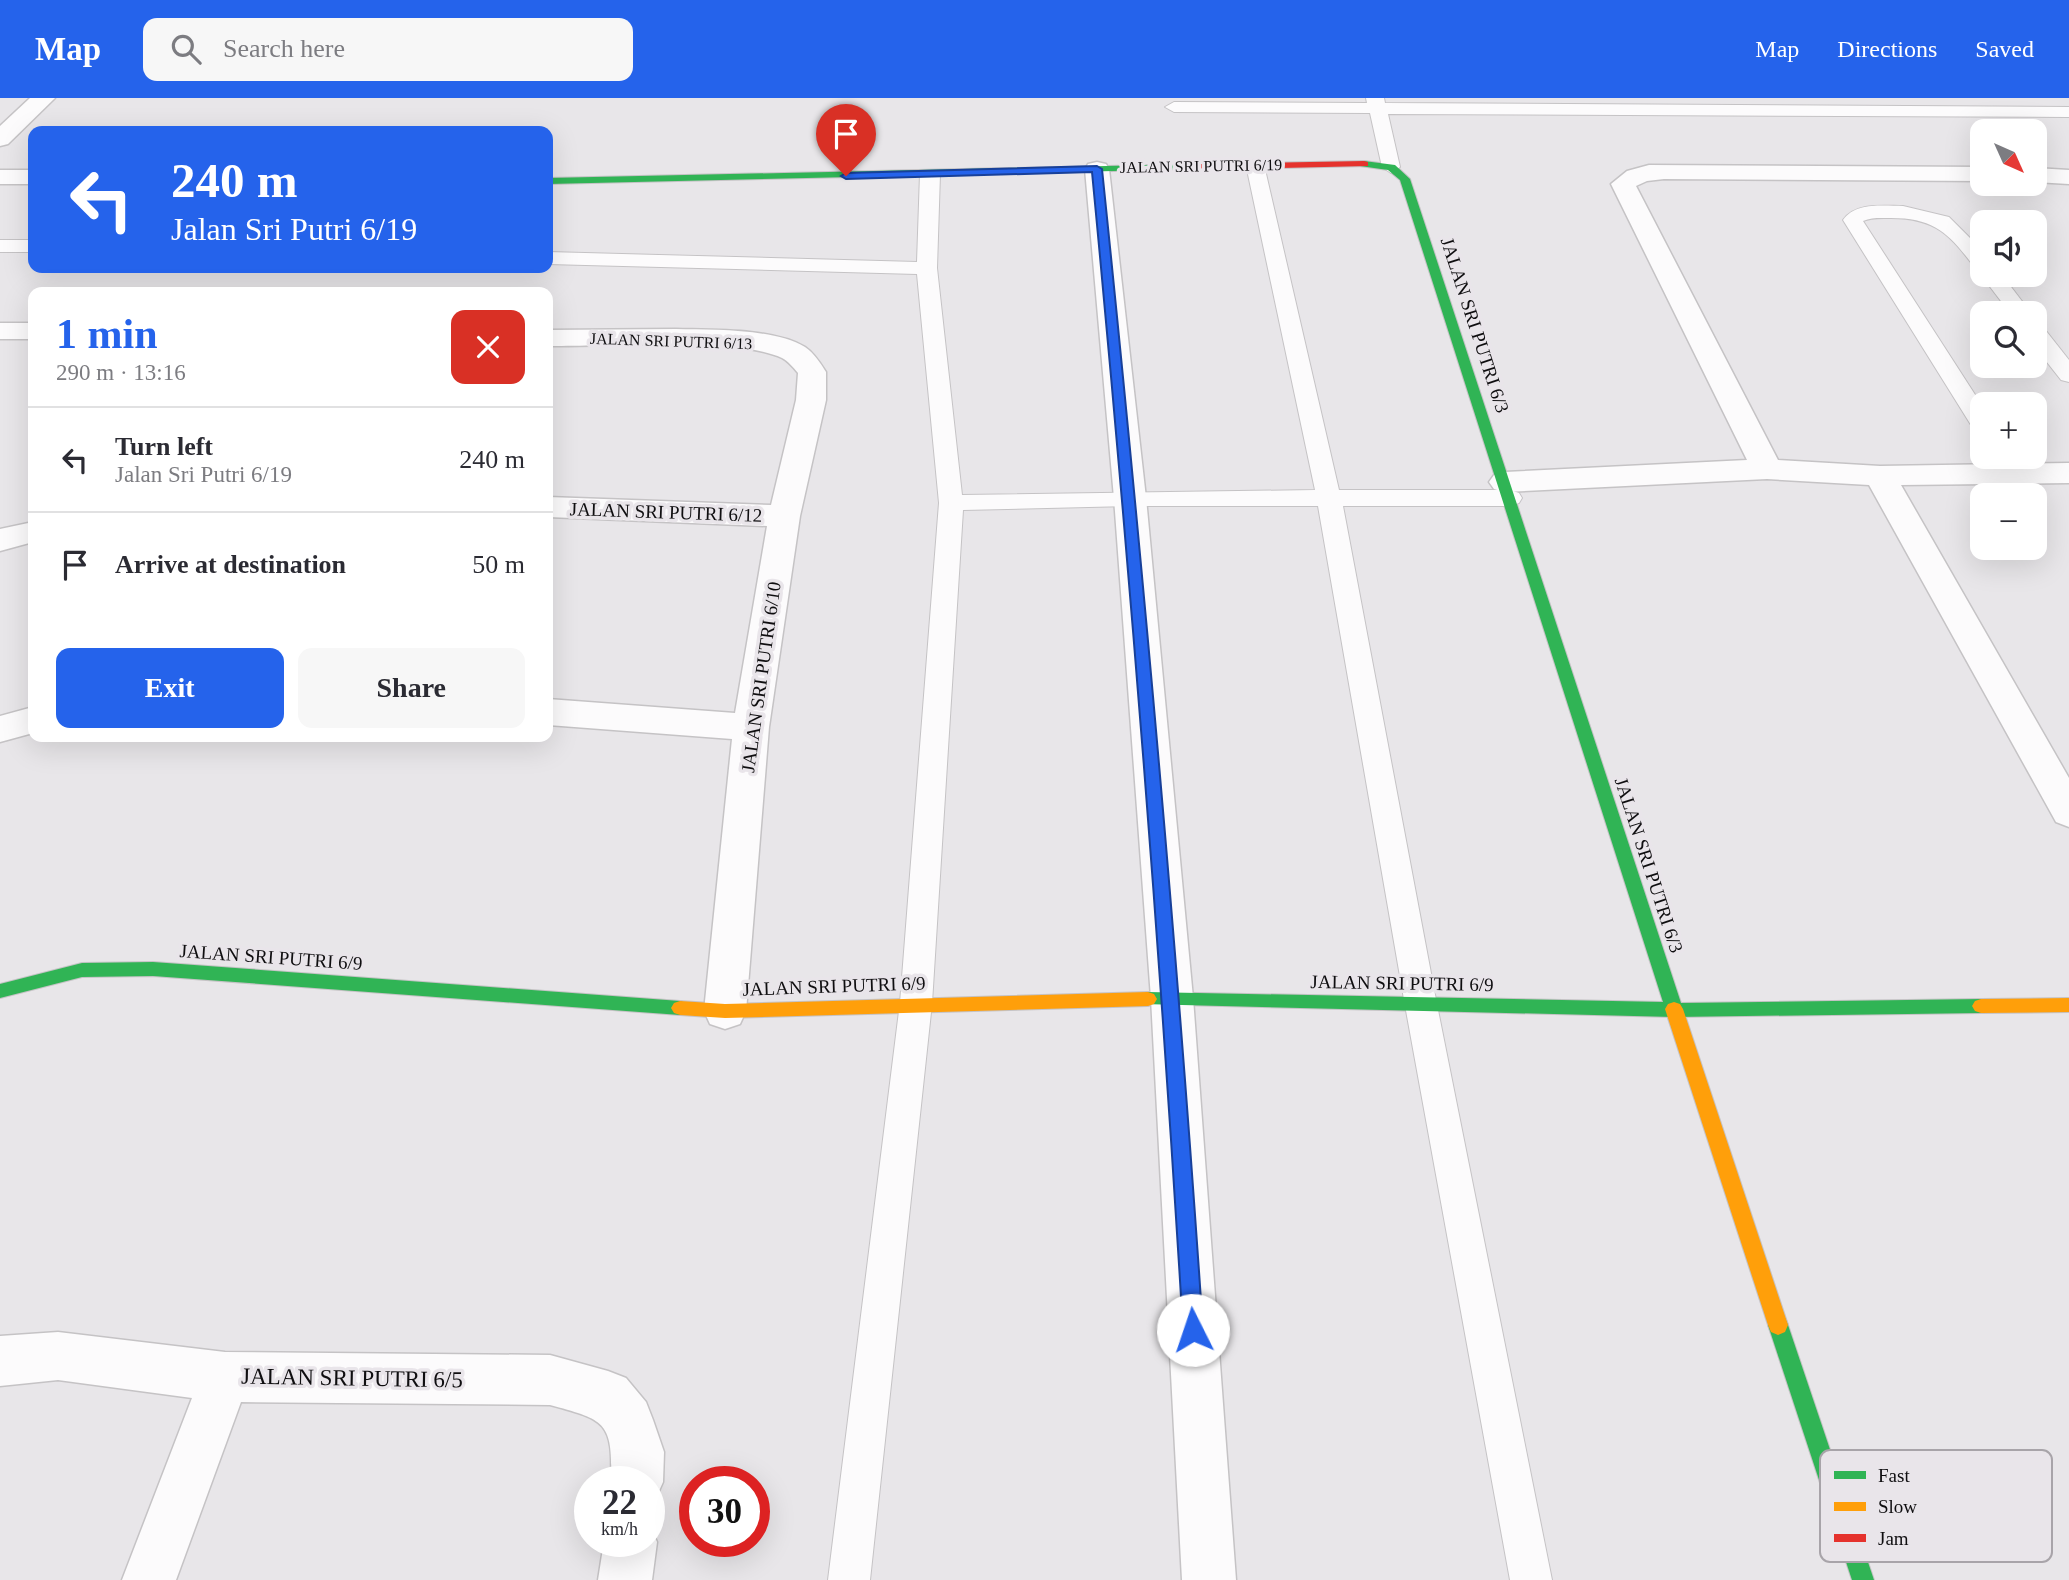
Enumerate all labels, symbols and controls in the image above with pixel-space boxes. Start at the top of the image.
search box [143,18,633,81]
icon: search [167,30,205,68]
text: Map [35,31,101,67]
text: Search here [223,34,345,63]
text: Map [1755,36,1799,62]
text: Directions [1837,36,1937,62]
text: Saved [1975,36,2034,62]
pin [816,104,876,176]
icon: arrive [827,115,865,153]
north arrow [1970,119,2048,196]
map controls [1970,119,2047,560]
text: 240 m [171,153,298,208]
icon: left [56,154,147,245]
street label: JALAN SRI PUTRI 6/19 [1120,156,1282,176]
button: sound [1970,210,2047,287]
text: Jalan Sri Putri 6/19 [171,211,417,247]
street label: JALAN SRI PUTRI 6/3 [1437,235,1513,415]
button: search [1970,301,2047,378]
button: close [451,310,525,384]
text: 1 min [56,311,158,357]
street label: JALAN SRI PUTRI 6/13 [590,330,752,352]
text: 290 m · 13:16 [56,360,186,385]
button: + [1970,392,2047,469]
text: Turn left [115,432,213,461]
icon: left [56,441,94,479]
text: 240 m [459,445,525,474]
text: Jalan Sri Putri 6/19 [115,462,292,487]
button: − [1970,483,2047,560]
street label: JALAN SRI PUTRI 6/12 [569,498,763,526]
icon: arrive [56,546,94,584]
text: Arrive at destination [115,550,346,579]
text: 50 m [472,550,525,579]
street label: JALAN SRI PUTRI 6/10 [737,580,785,774]
button: Exit [56,648,284,728]
button: Share [298,648,525,728]
street label: JALAN SRI PUTRI 6/3 [1611,775,1687,955]
street label: JALAN SRI PUTRI 6/9 [179,940,363,974]
street label: JALAN SRI PUTRI 6/9 [1310,971,1494,995]
street label: JALAN SRI PUTRI 6/9 [742,972,926,1000]
position arrow [1156,1293,1230,1367]
street label: JALAN SRI PUTRI 6/5 [241,1364,463,1392]
legend [1820,1450,2052,1562]
text: Fast [1878,1465,1910,1486]
speed limit sign: 30 [679,1466,770,1557]
text: 22 [602,1483,637,1522]
text: Slow [1878,1496,1917,1517]
text: km/h [601,1519,638,1539]
text: Jam [1878,1528,1909,1549]

